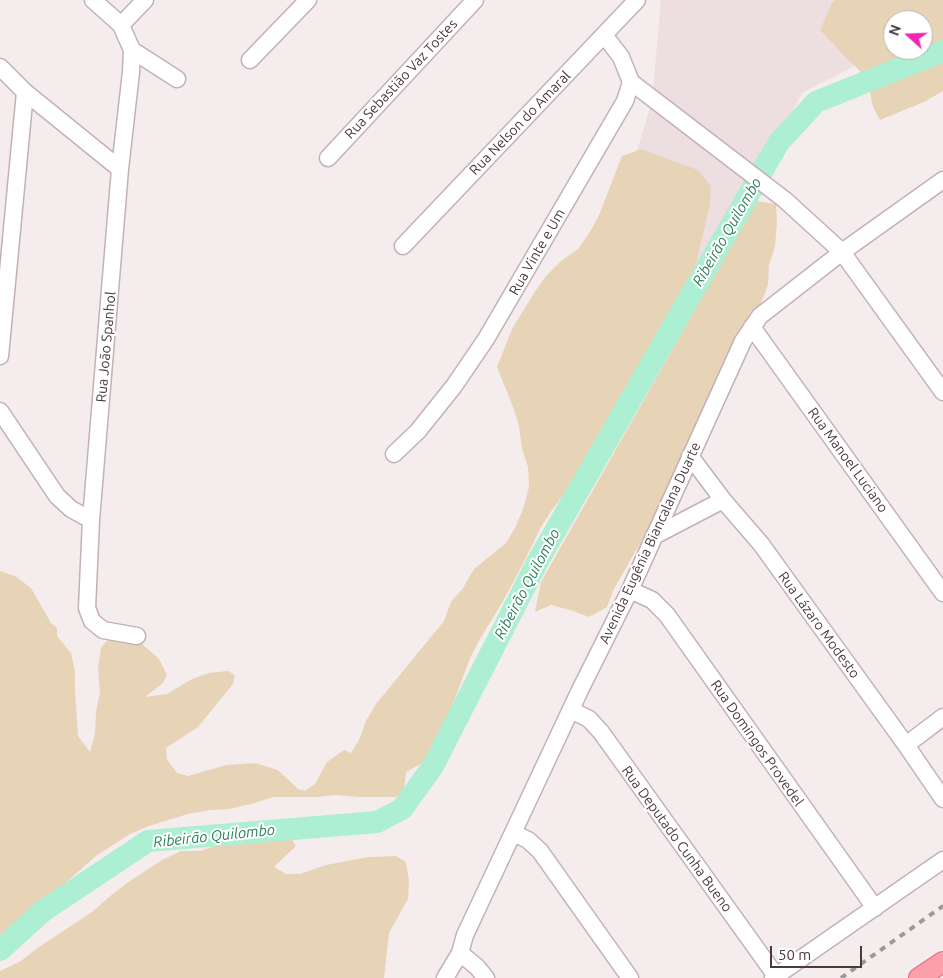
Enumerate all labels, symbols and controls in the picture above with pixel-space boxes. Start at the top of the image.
north arrow [883,10,933,60]
street label: Rua Sebastião Vaz Tostes [341,16,461,142]
text: N [886,23,904,38]
street label: Rua Nelson do Amaral [466,67,574,179]
water label: Ribeirão Quilombo [689,175,765,289]
street label: Rua Vinte e Um [506,206,568,298]
street label: Rua João Spanhol [93,291,119,403]
street label: Rua Manoel Luciano [804,404,892,516]
street label: Avenida Eugênia Biancalana Duarte [596,439,704,647]
water label: Ribeirão Quilombo [490,526,564,642]
street label: Rua Lázaro Modesto [775,568,863,682]
street label: Rua Domingos Provedel [707,677,807,809]
street label: Rua Deputado Cunha Bueno [618,763,736,915]
water label: Ribeirão Quilombo [152,821,276,851]
scale bar [773,936,866,968]
text: 50 m [778,946,811,963]

